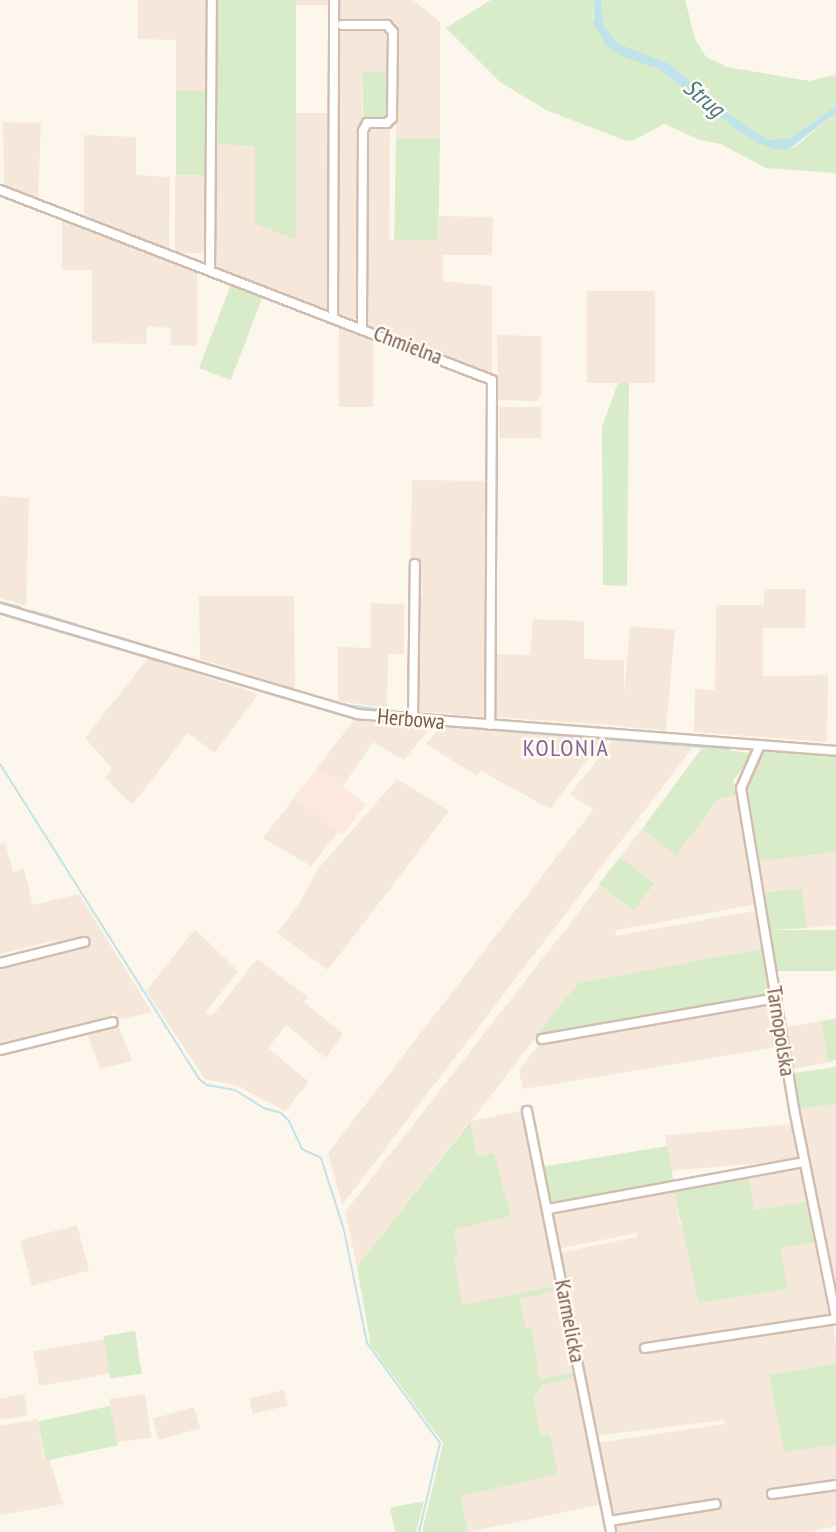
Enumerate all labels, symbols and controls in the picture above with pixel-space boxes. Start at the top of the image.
water label: Strug [678,73,730,123]
street label: Chmielna [370,320,446,370]
street label: Herbowa [376,703,446,735]
district label: KOLONIA [523,734,609,762]
street label: Tarnopolska [761,984,801,1078]
street label: Karmelicka [549,1277,591,1365]

